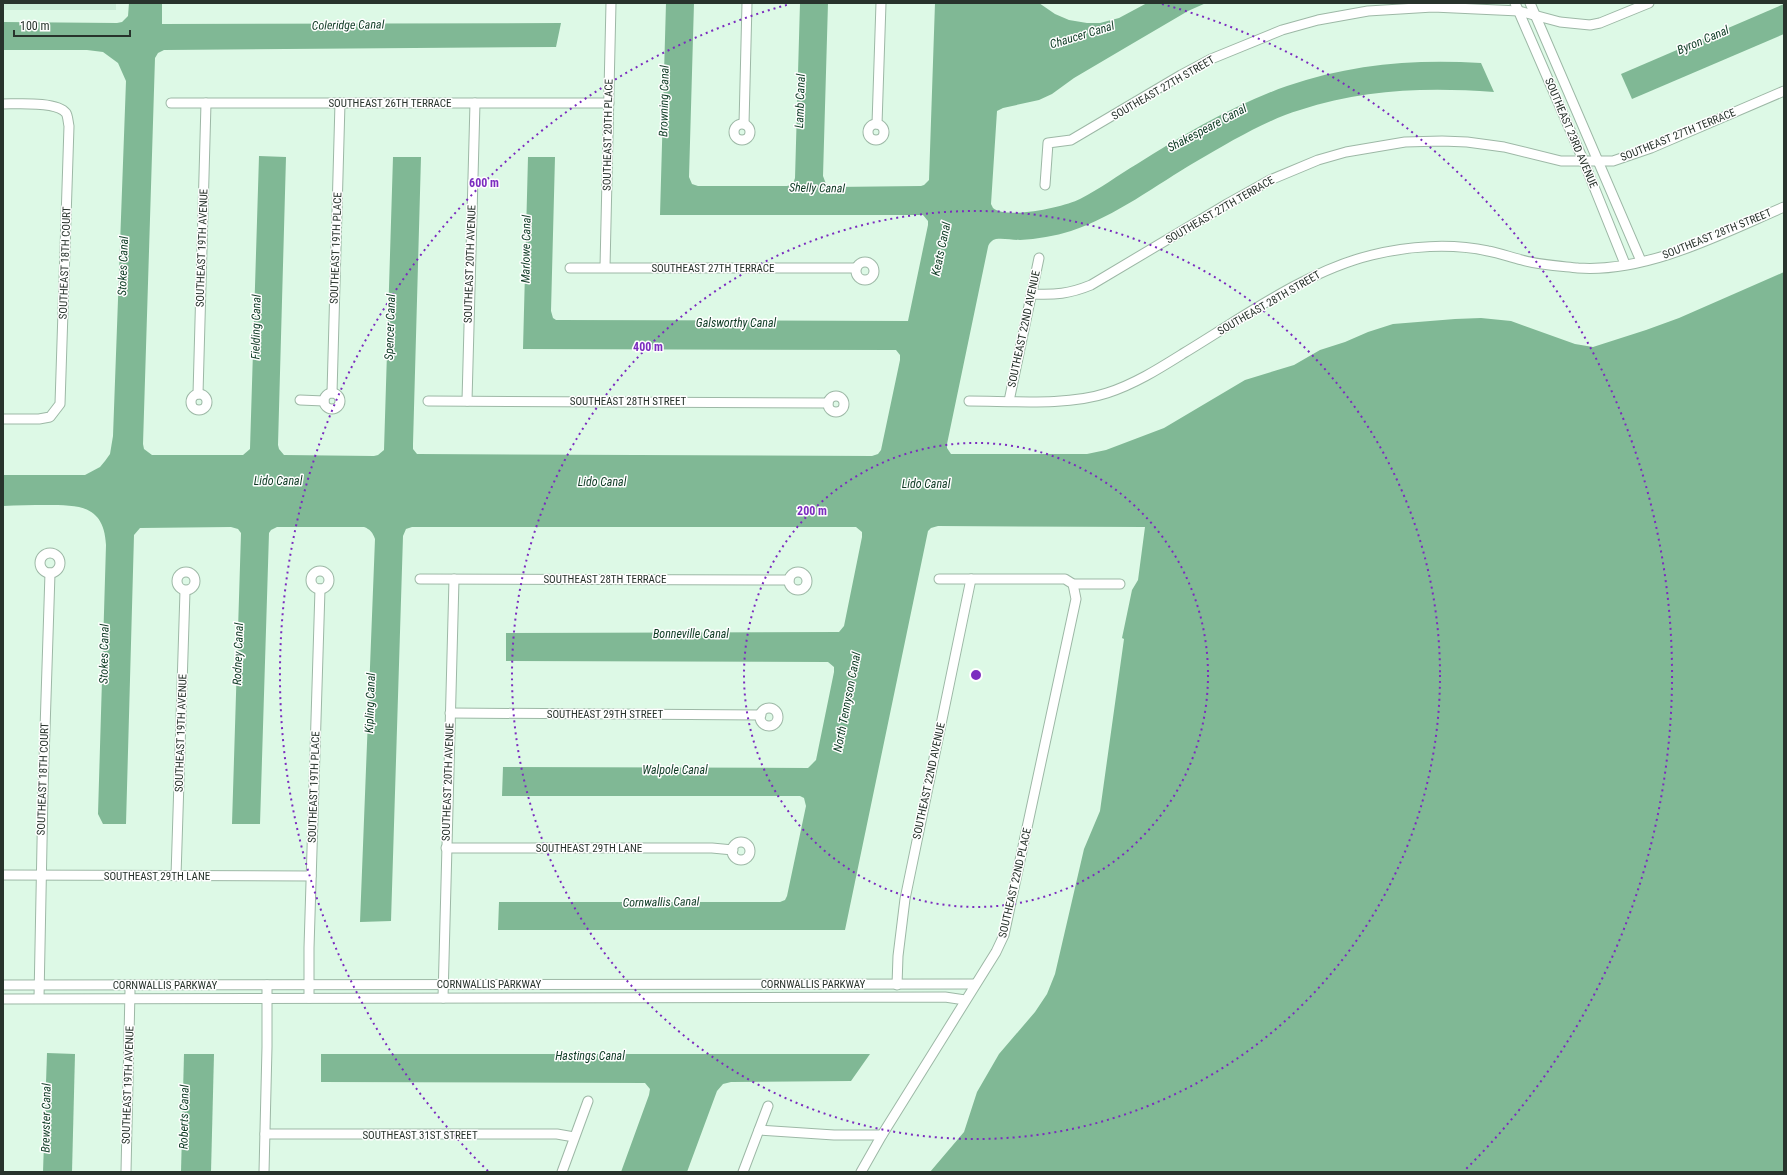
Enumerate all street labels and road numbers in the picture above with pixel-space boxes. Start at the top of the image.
street label: SOUTHEAST 27TH STREET [1109,53,1217,123]
street label: SOUTHEAST 23RD AVENUE [1542,76,1600,190]
street label: SOUTHEAST 20TH PLACE [601,78,615,191]
street label: SOUTHEAST 26TH TERRACE [328,97,452,110]
street label: SOUTHEAST 27TH TERRACE [1618,106,1738,164]
street label: SOUTHEAST 27TH TERRACE [1163,173,1277,246]
street label: SOUTHEAST 19TH AVENUE [193,188,211,307]
street label: SOUTHEAST 19TH PLACE [328,191,344,304]
street label: SOUTHEAST 20TH AVENUE [461,204,479,323]
street label: SOUTHEAST 18TH COURT [57,206,73,320]
street label: SOUTHEAST 28TH STREET [1661,206,1774,262]
street label: SOUTHEAST 27TH TERRACE [651,262,775,275]
street label: SOUTHEAST 28TH STREET [1215,268,1323,338]
street label: SOUTHEAST 22ND AVENUE [1005,269,1043,389]
street label: SOUTHEAST 28TH STREET [570,395,687,408]
street label: SOUTHEAST 28TH TERRACE [543,573,667,586]
street label: SOUTHEAST 19TH AVENUE [172,673,190,792]
street label: SOUTHEAST 29TH STREET [547,708,664,721]
street label: SOUTHEAST 22ND AVENUE [910,721,948,841]
street label: SOUTHEAST 18TH COURT [35,722,51,836]
street label: SOUTHEAST 20TH AVENUE [439,722,457,841]
street label: SOUTHEAST 19TH PLACE [306,730,322,843]
street label: SOUTHEAST 22ND PLACE [996,826,1034,939]
street label: SOUTHEAST 29TH LANE [536,842,643,855]
street label: SOUTHEAST 29TH LANE [104,870,211,883]
street label: CORNWALLIS PARKWAY [437,978,542,991]
street label: CORNWALLIS PARKWAY [761,978,866,991]
street label: CORNWALLIS PARKWAY [113,979,218,992]
street label: SOUTHEAST 19TH AVENUE [119,1025,137,1144]
street label: SOUTHEAST 31ST STREET [362,1129,478,1142]

